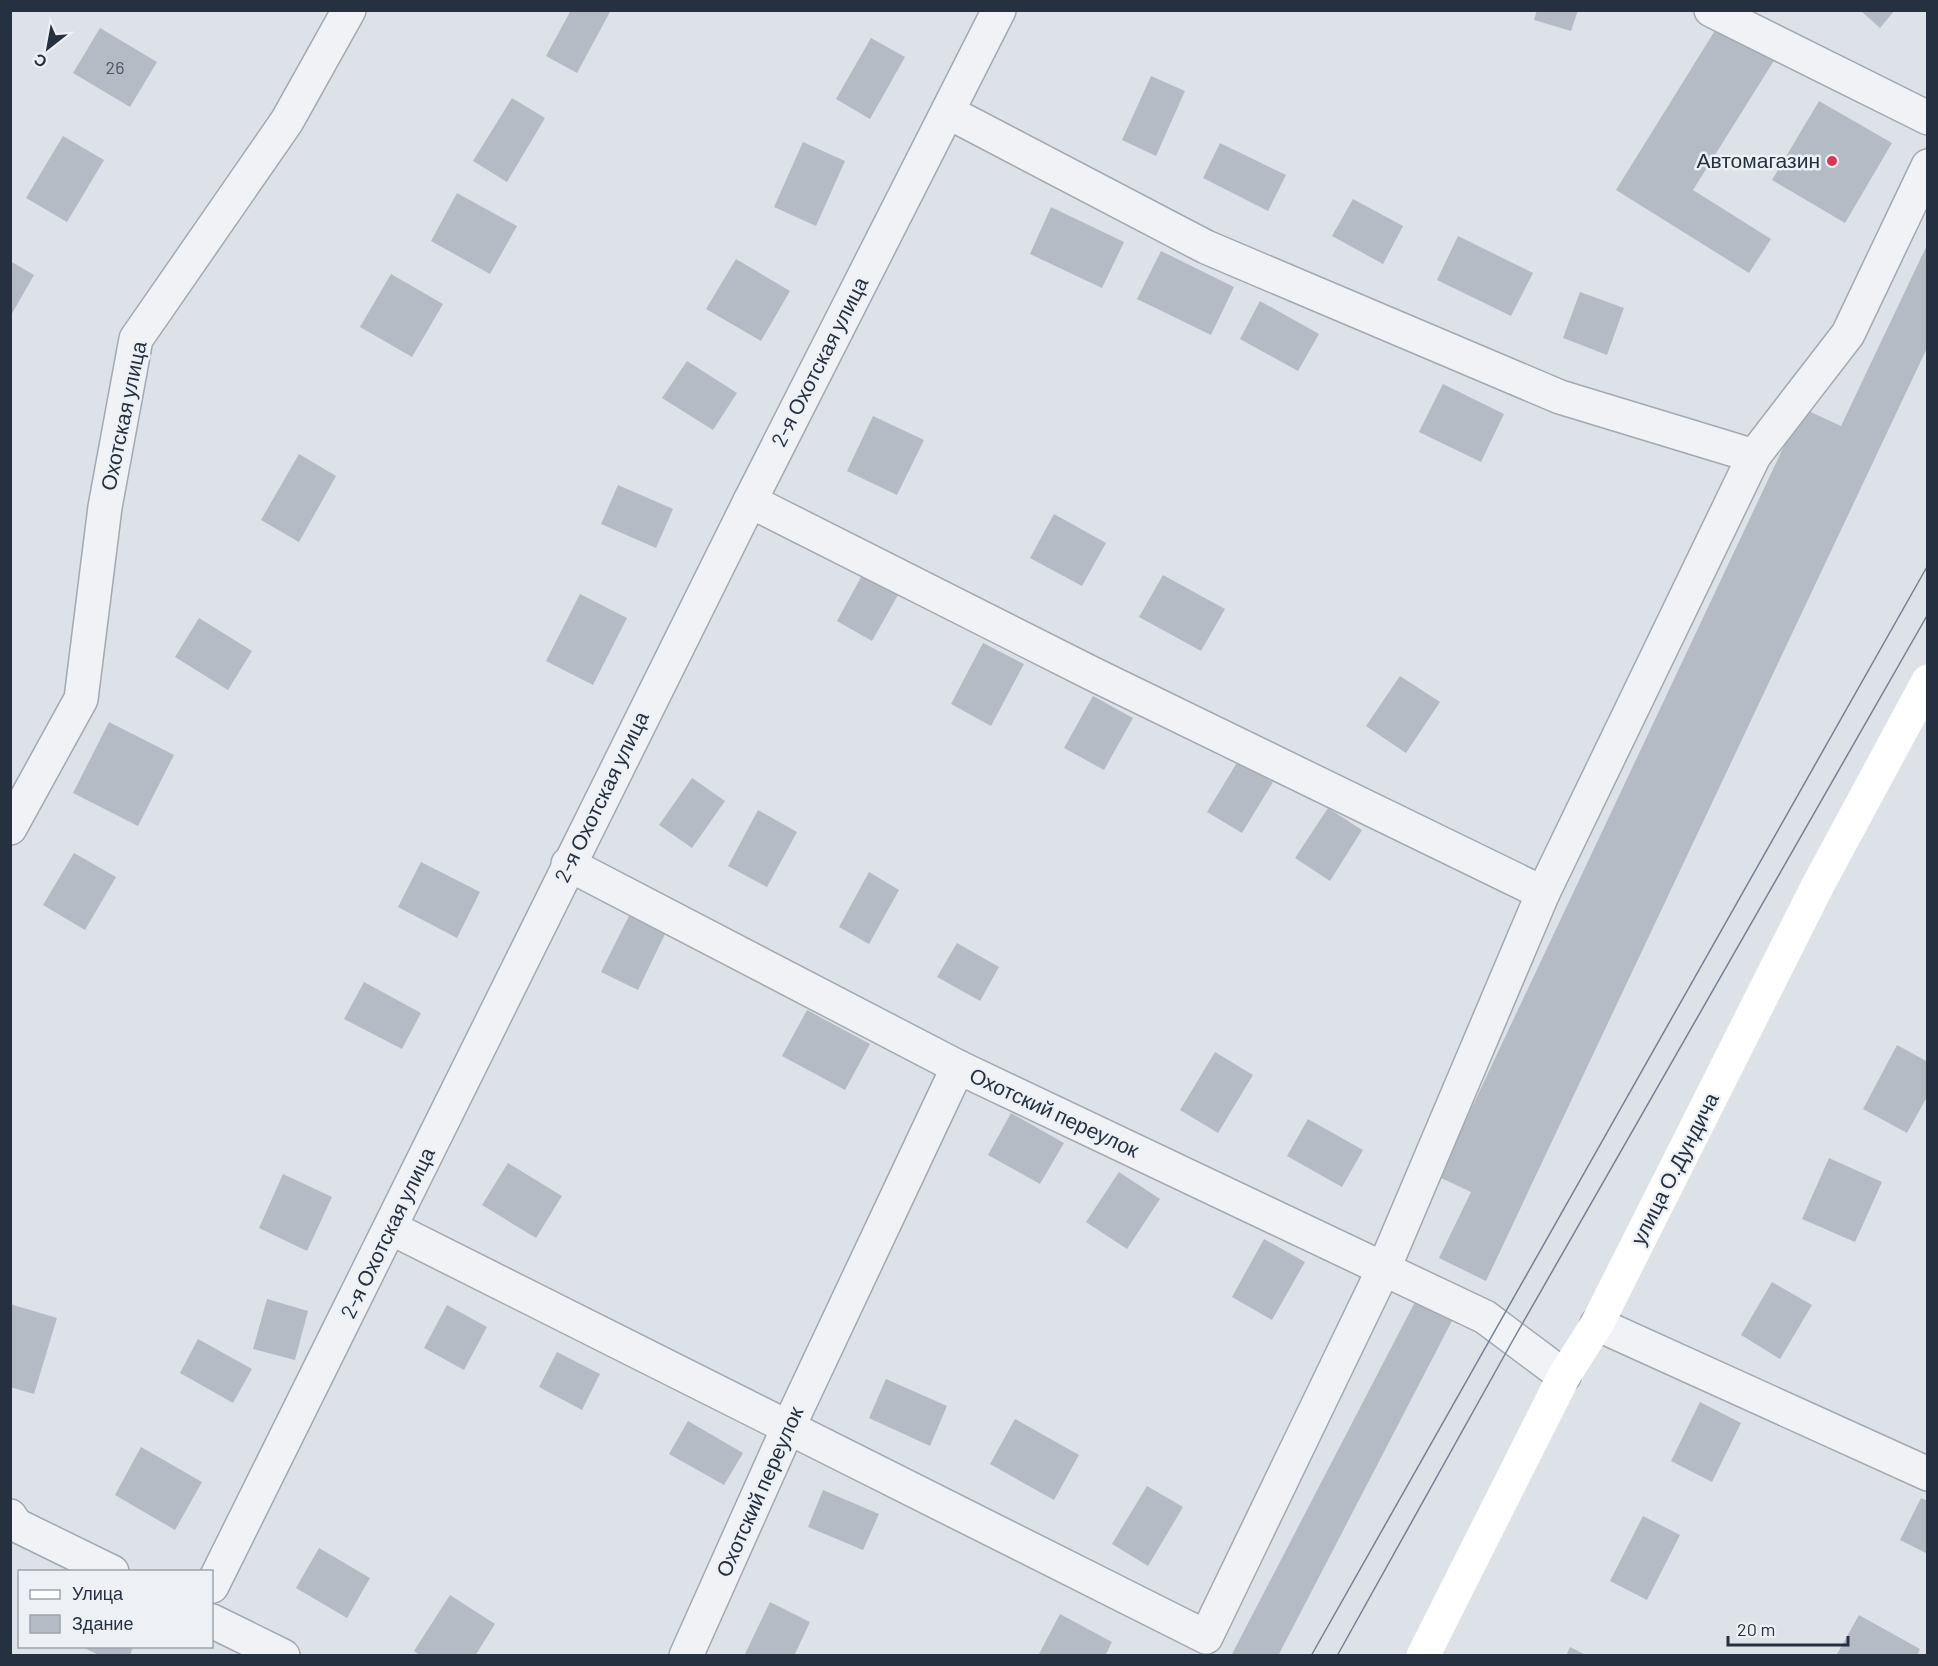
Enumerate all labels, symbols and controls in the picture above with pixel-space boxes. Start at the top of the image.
north arrow [18,18,78,78]
text: С [30,50,50,72]
house number: 26 [106,56,124,78]
place label: Автомагазин [1697,147,1820,172]
marker: Автомагазин [1825,154,1839,168]
street label: 2-я Охотская улица [765,272,872,450]
street label: Охотская улица [94,338,151,493]
street label: 2-я Охотская улица [548,706,653,886]
street label: Охотский переулок [966,1061,1144,1162]
street label: улица О.Дундича [1625,1088,1723,1249]
street label: 2-я Охотская улица [334,1142,439,1322]
street label: Охотский переулок [710,1402,808,1580]
legend [18,1570,213,1648]
text: Улица [72,1582,124,1604]
scale bar [1728,1609,1848,1647]
text: Здание [72,1612,133,1634]
text: 20 m [1737,1618,1775,1640]

